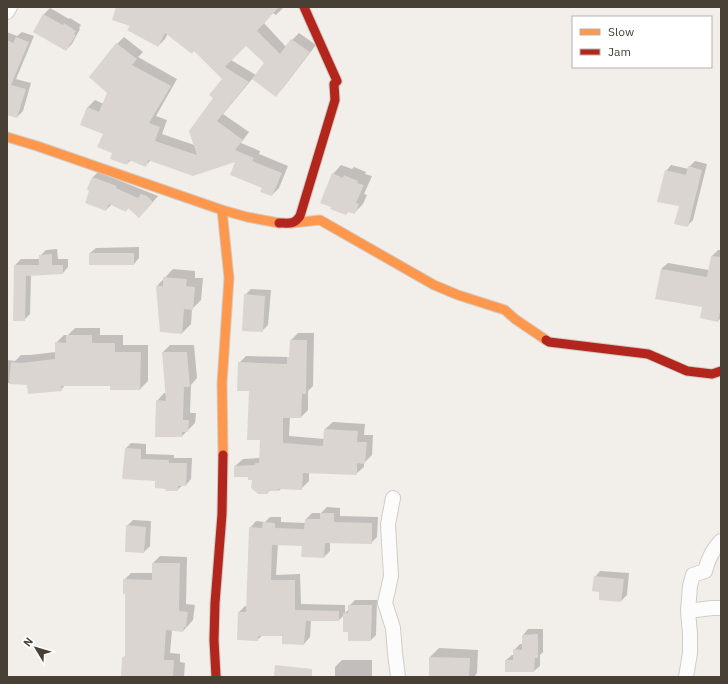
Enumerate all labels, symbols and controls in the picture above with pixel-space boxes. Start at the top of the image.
legend [572,16,712,68]
text: Slow [608,24,634,39]
text: Jam [608,44,631,59]
north arrow [16,628,56,668]
text: N [20,634,36,649]

